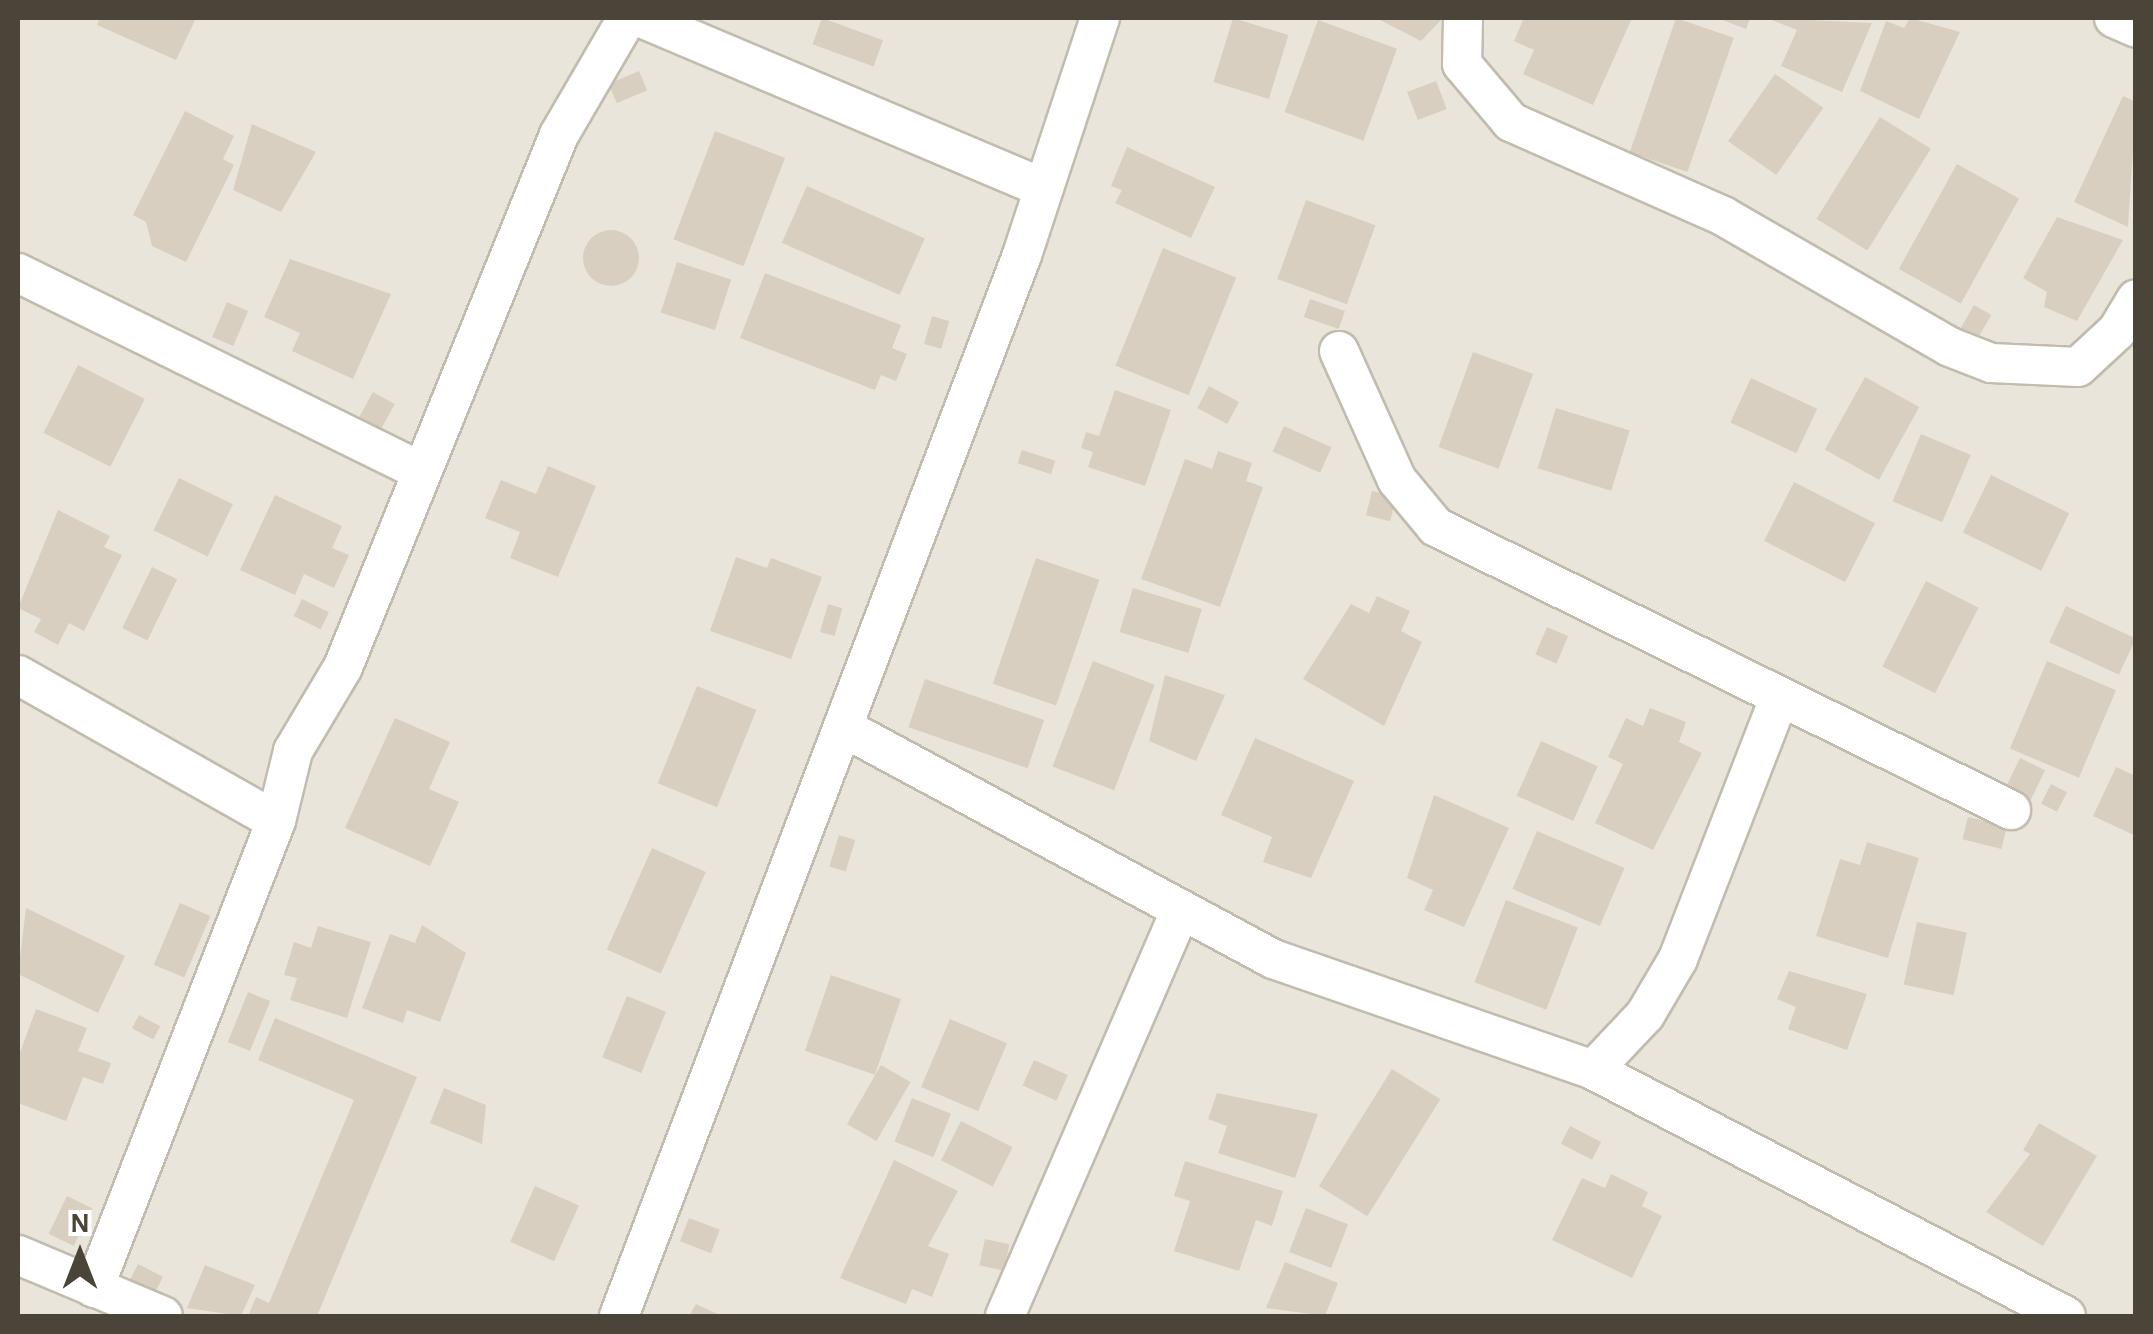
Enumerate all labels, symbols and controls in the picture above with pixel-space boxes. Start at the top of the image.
north arrow [30,1204,130,1304]
text: N [70,1210,90,1238]

